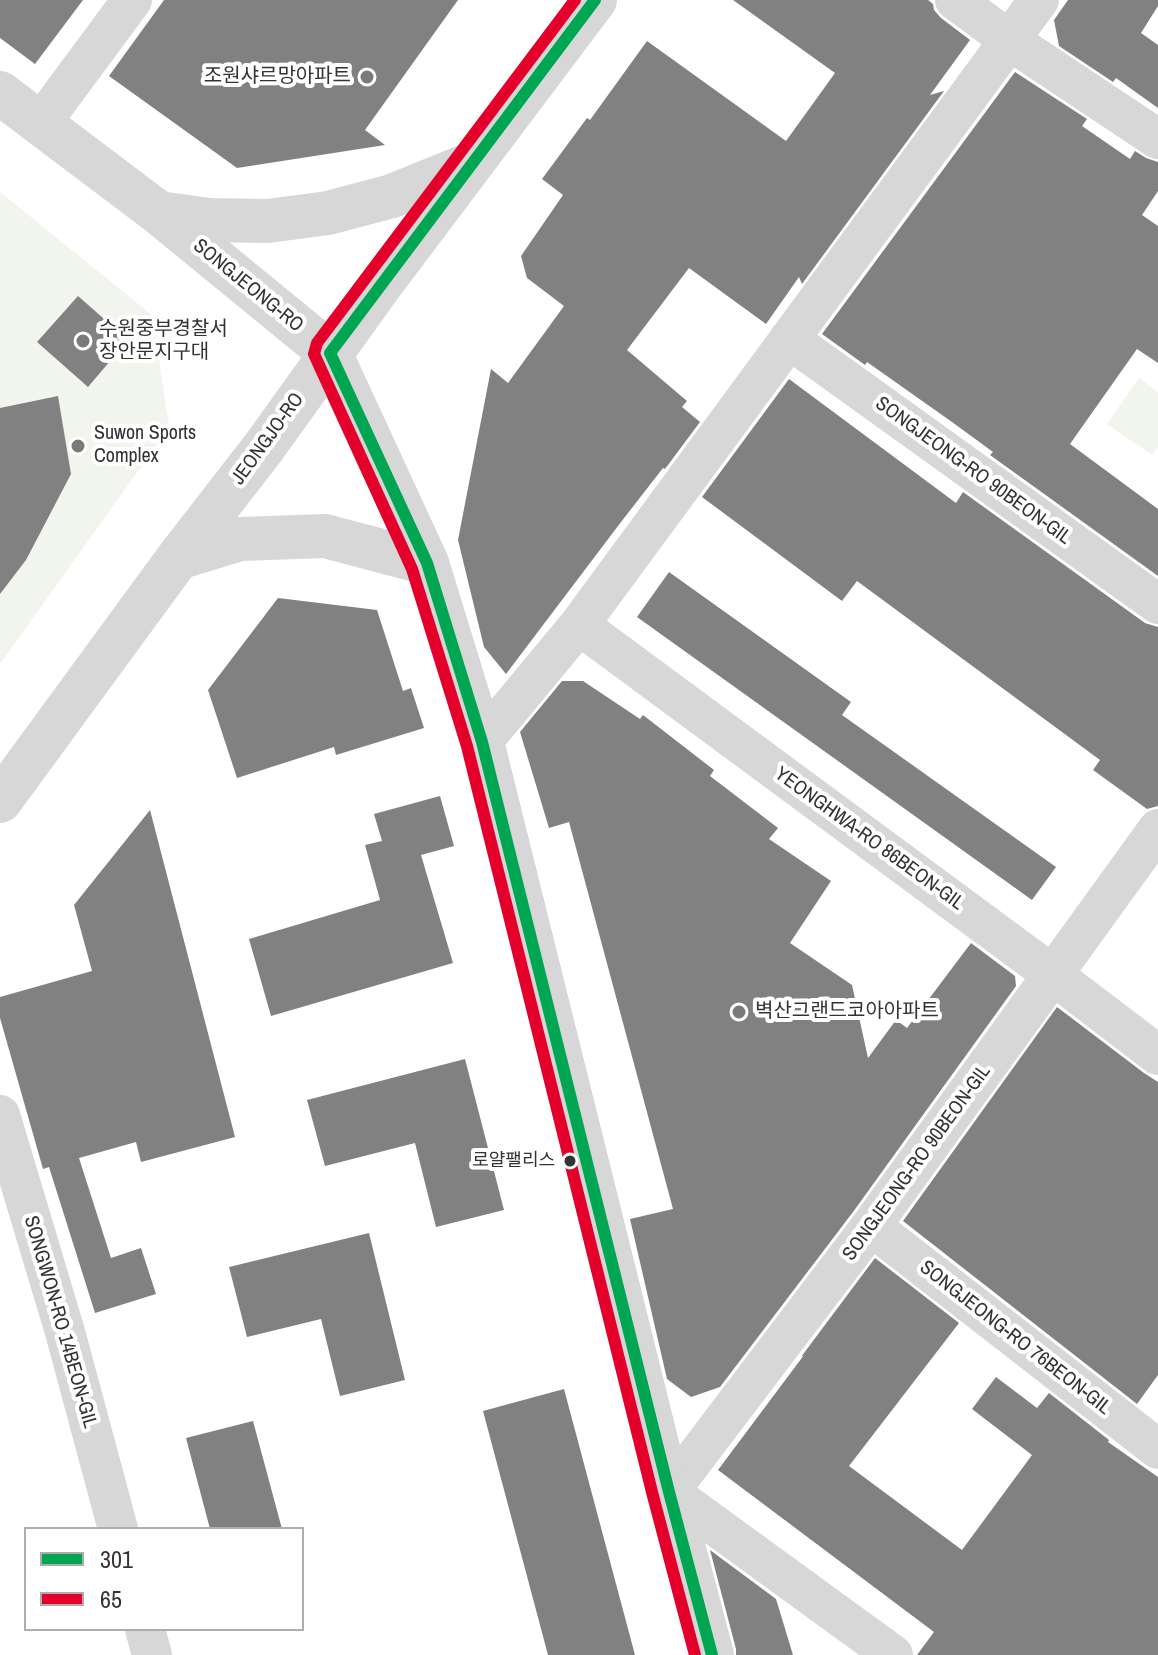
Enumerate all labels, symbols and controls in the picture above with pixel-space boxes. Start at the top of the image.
place label: 조원샤르망아파트 [204,65,351,89]
marker: 조원샤르망아파트 [358,68,376,86]
street label: SONGJEONG-RO [188,234,308,338]
place label: 수원중부경찰서 장안문지구대 [99,318,228,365]
marker: 수원중부경찰서 장안문지구대 [74,332,92,350]
street label: JEONGJO-RO [227,388,309,490]
street label: SONGJEONG-RO 90BEON-GIL [870,392,1076,550]
place label: Suwon Sports Complex [94,422,196,469]
marker: Suwon Sports Complex [69,437,87,455]
street label: YEONGHWA-RO 86BEON-GIL [770,762,968,916]
place label: 벽산그랜드코아아파트 [755,1000,939,1024]
marker: 벽산그랜드코아아파트 [730,1003,748,1021]
street label: SONGJEONG-RO 90BEON-GIL [838,1060,996,1266]
place label: 로얄팰리스 [472,1150,555,1172]
marker: 로얄팰리스 [562,1153,578,1169]
street label: SONGWON-RO 14BEON-GIL [18,1213,102,1431]
street label: SONGJEONG-RO 76BEON-GIL [915,1256,1115,1420]
legend [24,1527,304,1631]
text: 301 [100,1543,133,1575]
text: 65 [100,1583,122,1615]

